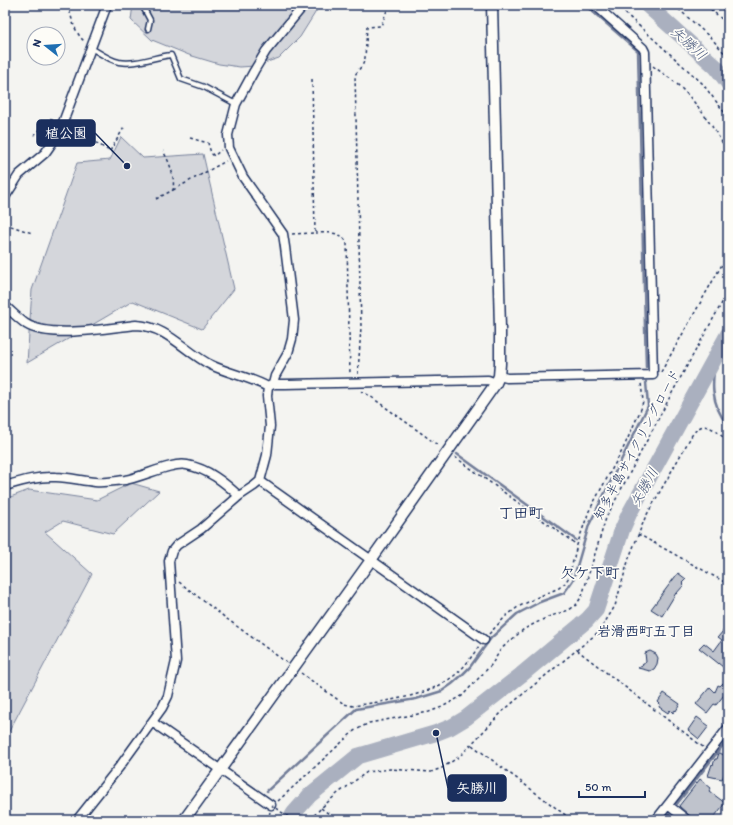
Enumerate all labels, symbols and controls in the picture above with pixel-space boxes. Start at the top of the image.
water label: 矢勝川 [667,23,710,64]
north arrow [26,26,66,66]
text: N [30,38,44,49]
callout: 植公園 [37,120,95,146]
text: 植公園 [45,125,87,142]
street label: 知多半島サイクリングロード [590,367,682,522]
water label: 矢勝川 [627,465,662,510]
district label: 丁田町 [498,504,544,522]
district label: 欠ケ下町 [560,564,620,582]
district label: 岩滑西町五丁目 [597,623,695,640]
scale bar [579,773,645,799]
callout: 矢勝川 [448,775,506,801]
text: 矢勝川 [456,780,498,797]
text: 50 m [585,780,611,794]

